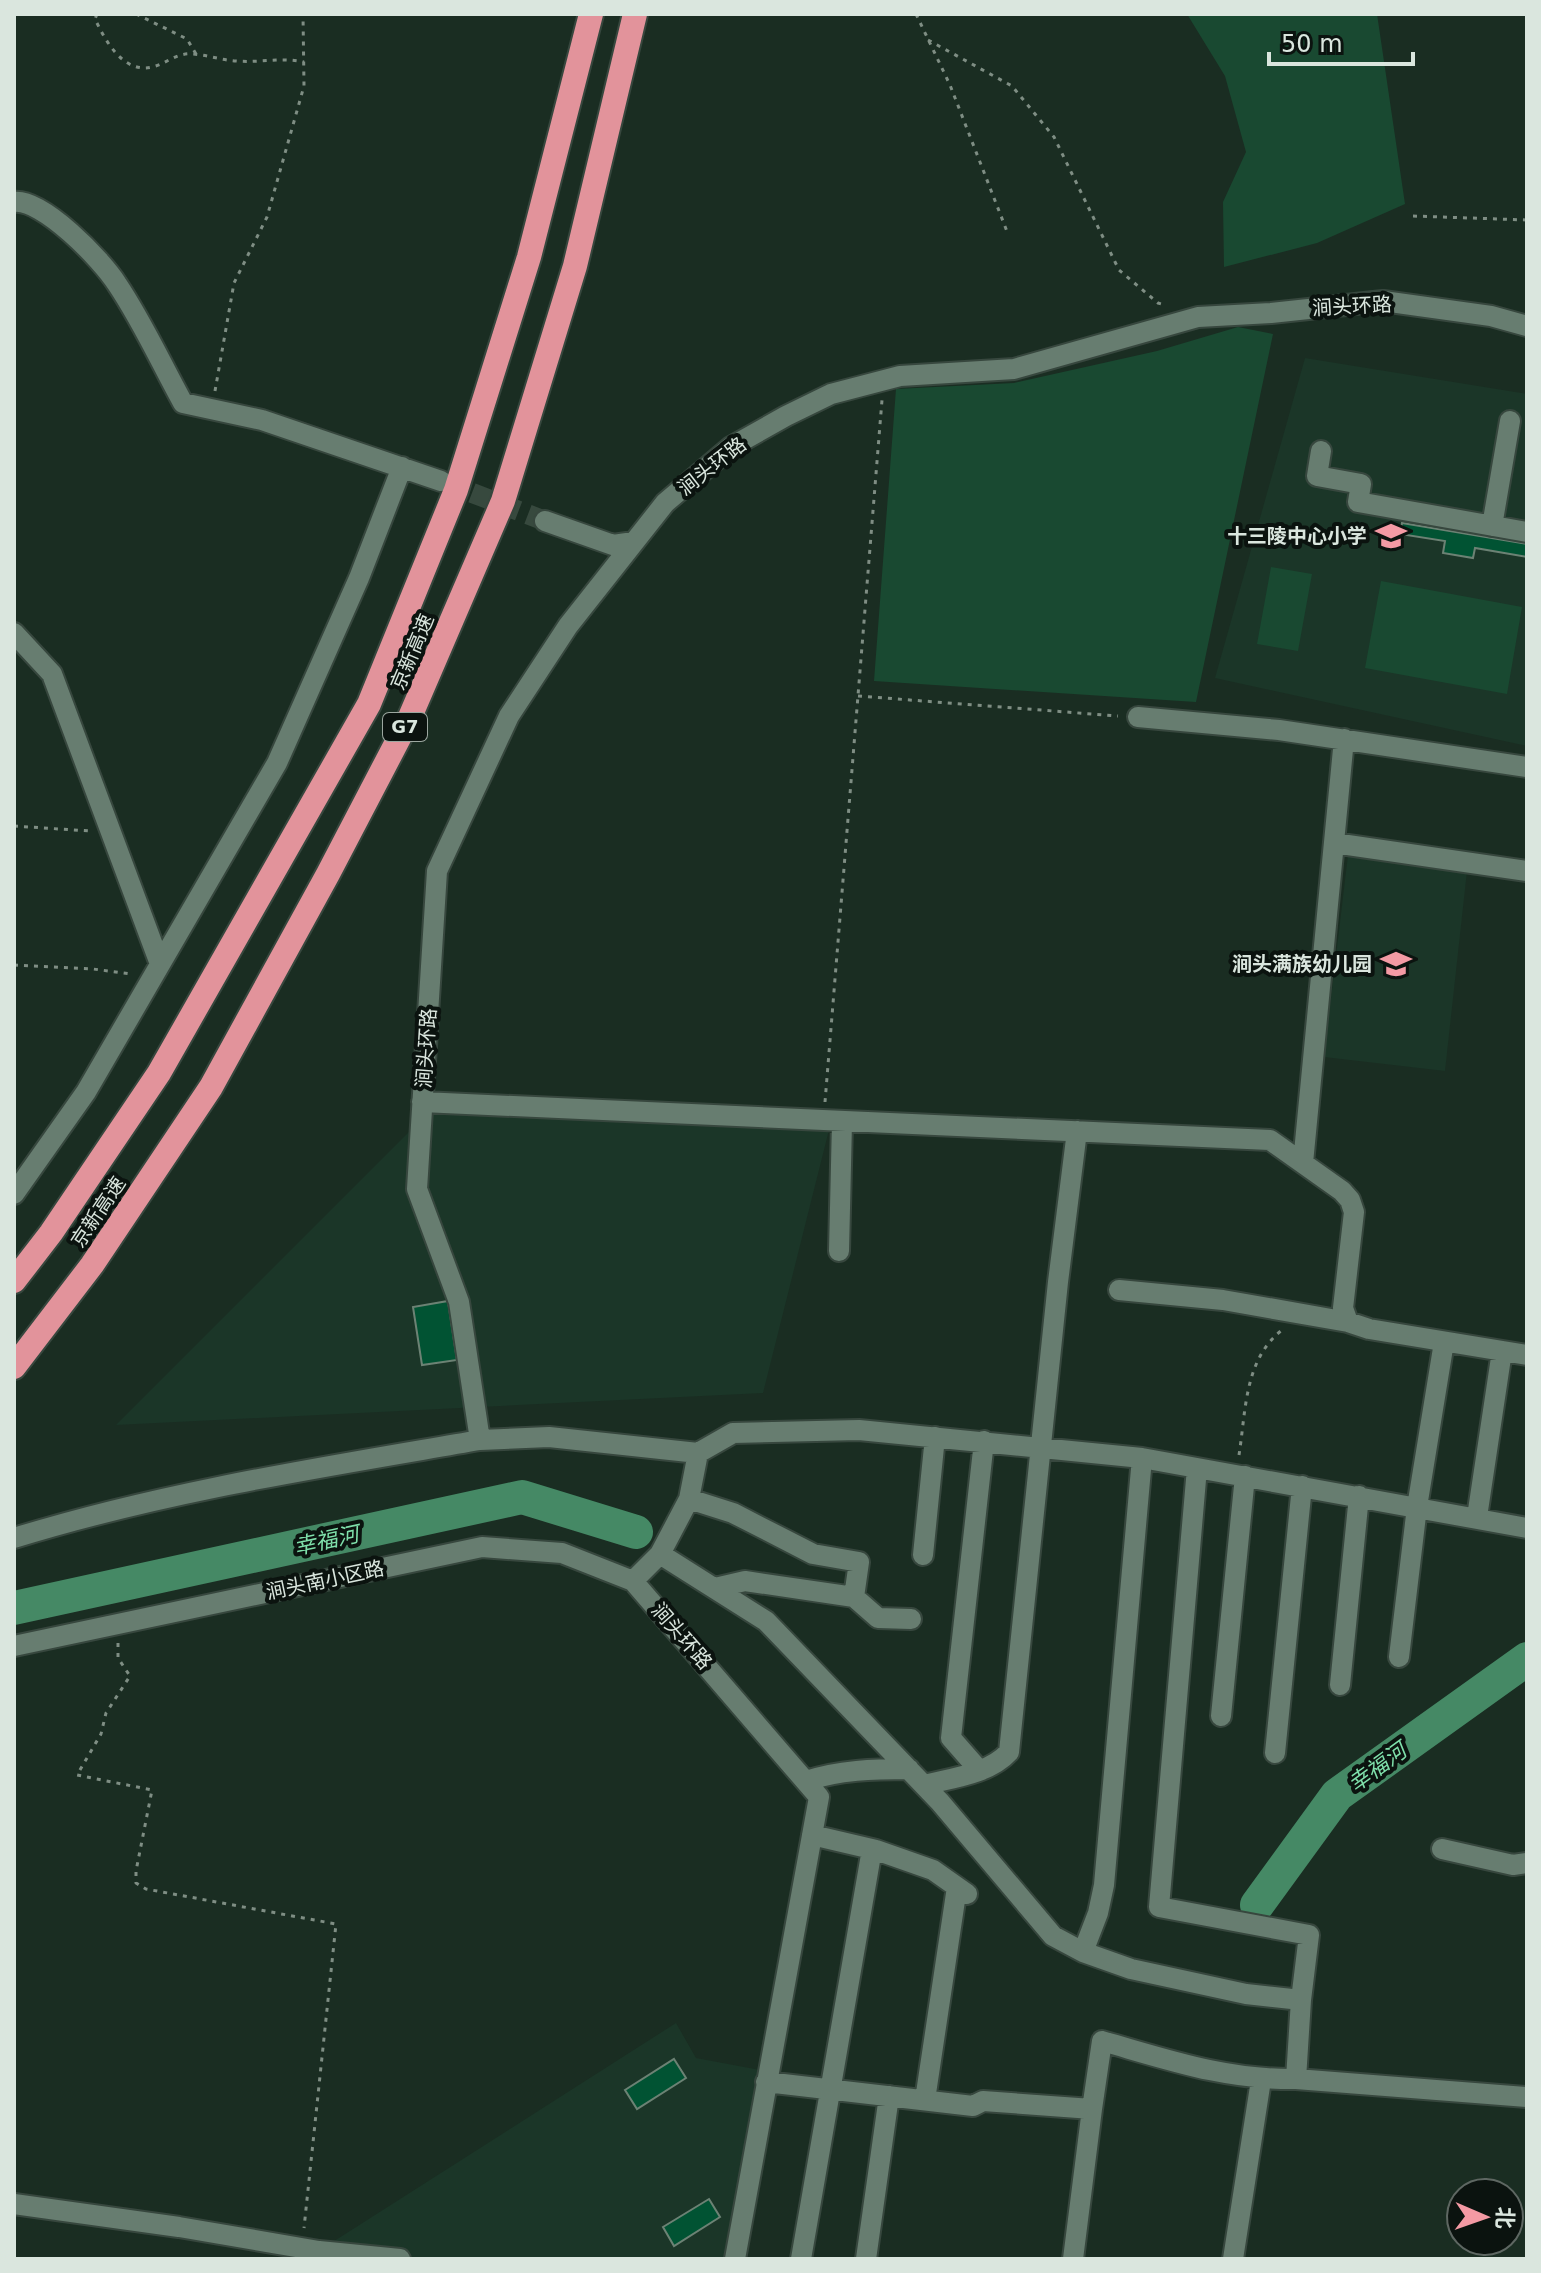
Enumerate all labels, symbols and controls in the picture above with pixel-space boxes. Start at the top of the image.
scale bar [1269,16,1413,66]
text: 50 m [1281,30,1343,58]
street label: 涧头环路 [1311,292,1393,320]
street label: 涧头环路 [673,432,751,500]
school or university icon: 十三陵中心小学 [1374,519,1408,553]
place label: 十三陵中心小学 [1227,524,1367,548]
street label: 京新高速 [385,610,439,694]
road number: G7 [383,713,427,741]
school or university icon: 涧头满族幼儿园 [1379,947,1413,981]
place label: 涧头满族幼儿园 [1232,952,1372,976]
street label: 涧头环路 [411,1007,441,1089]
street label: 京新高速 [66,1172,130,1252]
water label: 幸福河 [291,1521,365,1560]
street label: 涧头南小区路 [264,1556,386,1604]
street label: 涧头环路 [647,1598,717,1674]
water label: 幸福河 [1343,1736,1415,1797]
north arrow [1445,2177,1525,2257]
text: 北 [1492,2206,1517,2229]

